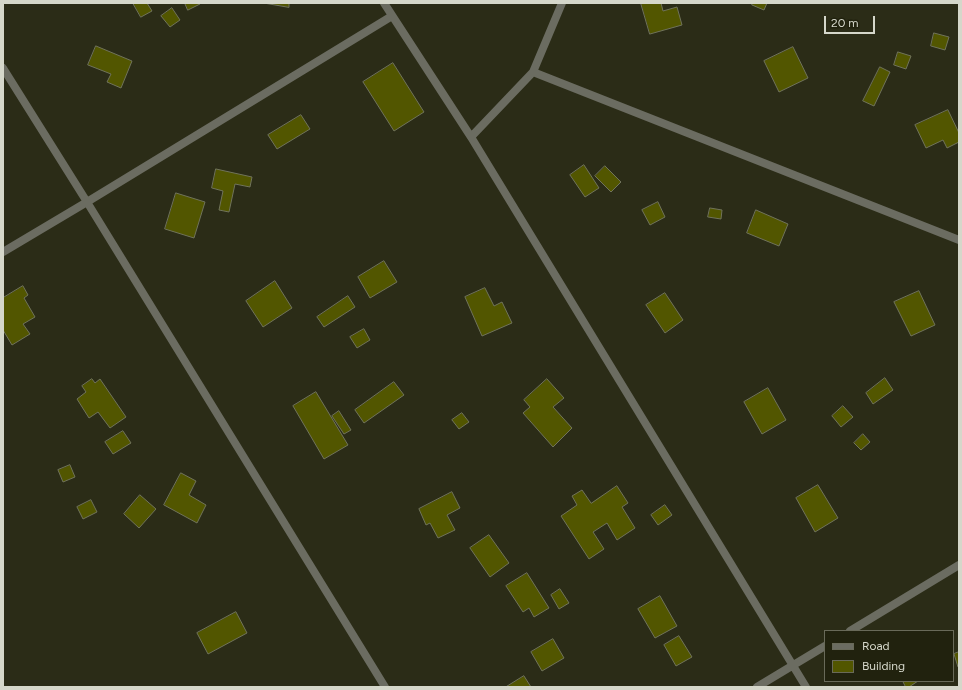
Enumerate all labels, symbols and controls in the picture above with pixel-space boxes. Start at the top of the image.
scale bar [826,8,877,34]
text: 20 m [831,16,859,30]
legend [824,630,954,682]
text: Road [862,639,890,653]
text: Building [862,659,905,673]

